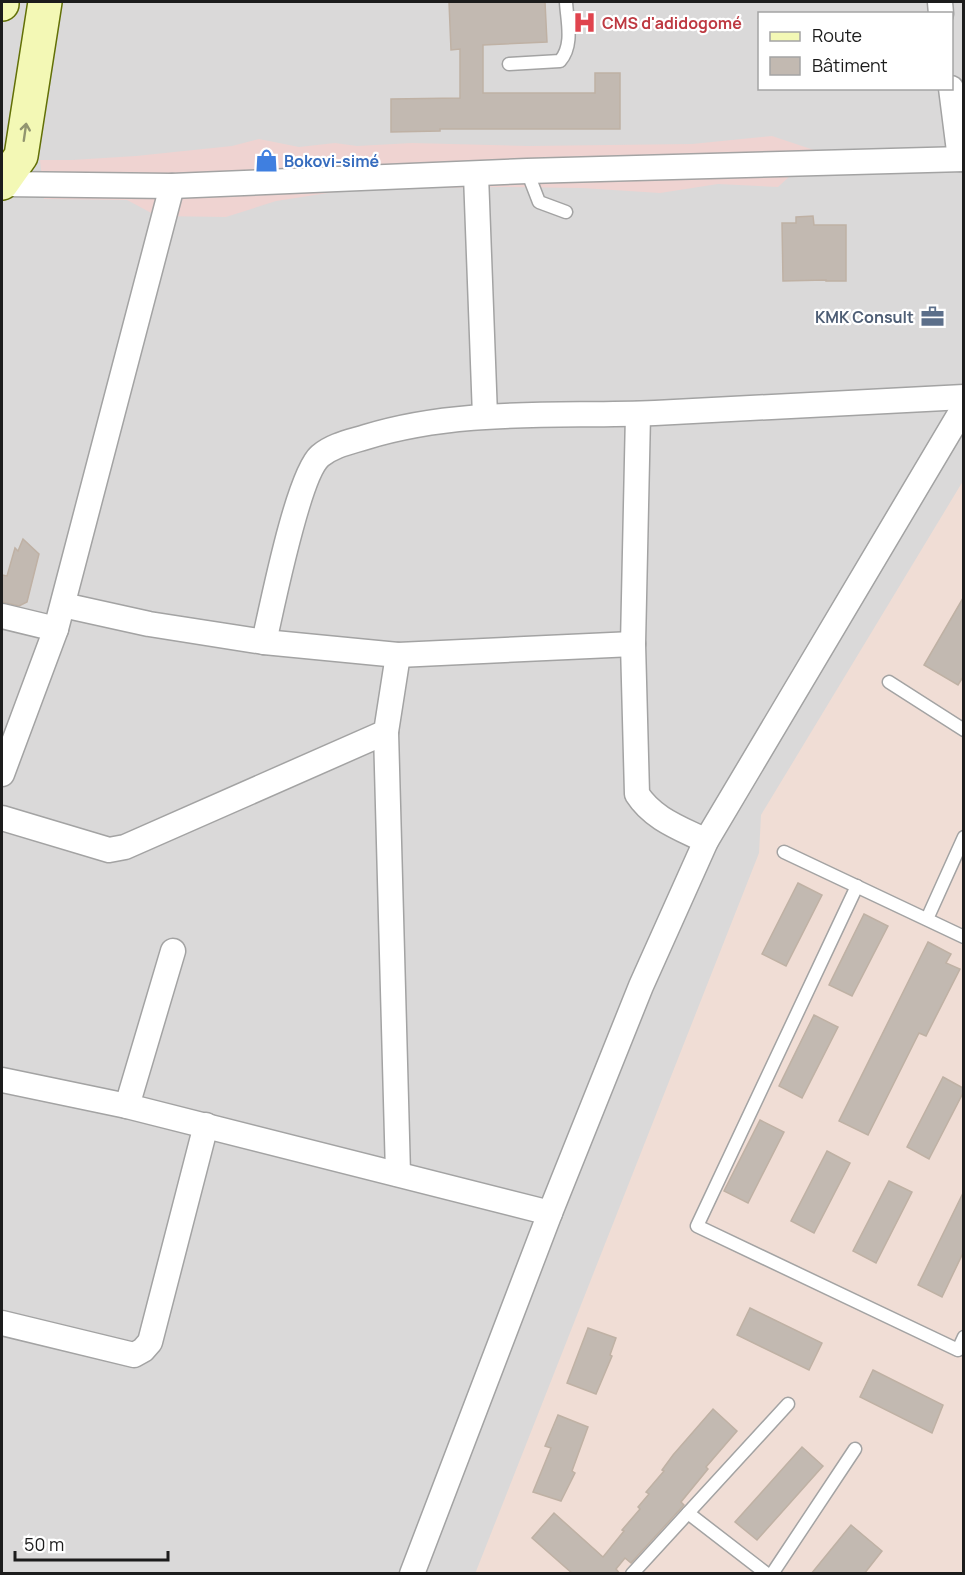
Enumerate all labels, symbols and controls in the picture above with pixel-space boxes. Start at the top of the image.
hospital icon: CMS d'adidogomé [571,10,597,36]
place label: CMS d'adidogomé [602,12,742,34]
legend [758,12,953,90]
text: Route [812,23,862,47]
text: Bâtiment [812,53,888,77]
one-way arrow [20,122,31,142]
shop icon: Bokovi-simé [253,148,279,174]
place label: Bokovi-simé [284,150,380,172]
office icon: KMK Consult [919,304,945,330]
place label: KMK Consult [815,306,914,328]
scale bar [15,1524,168,1562]
text: 50 m [24,1532,64,1556]

